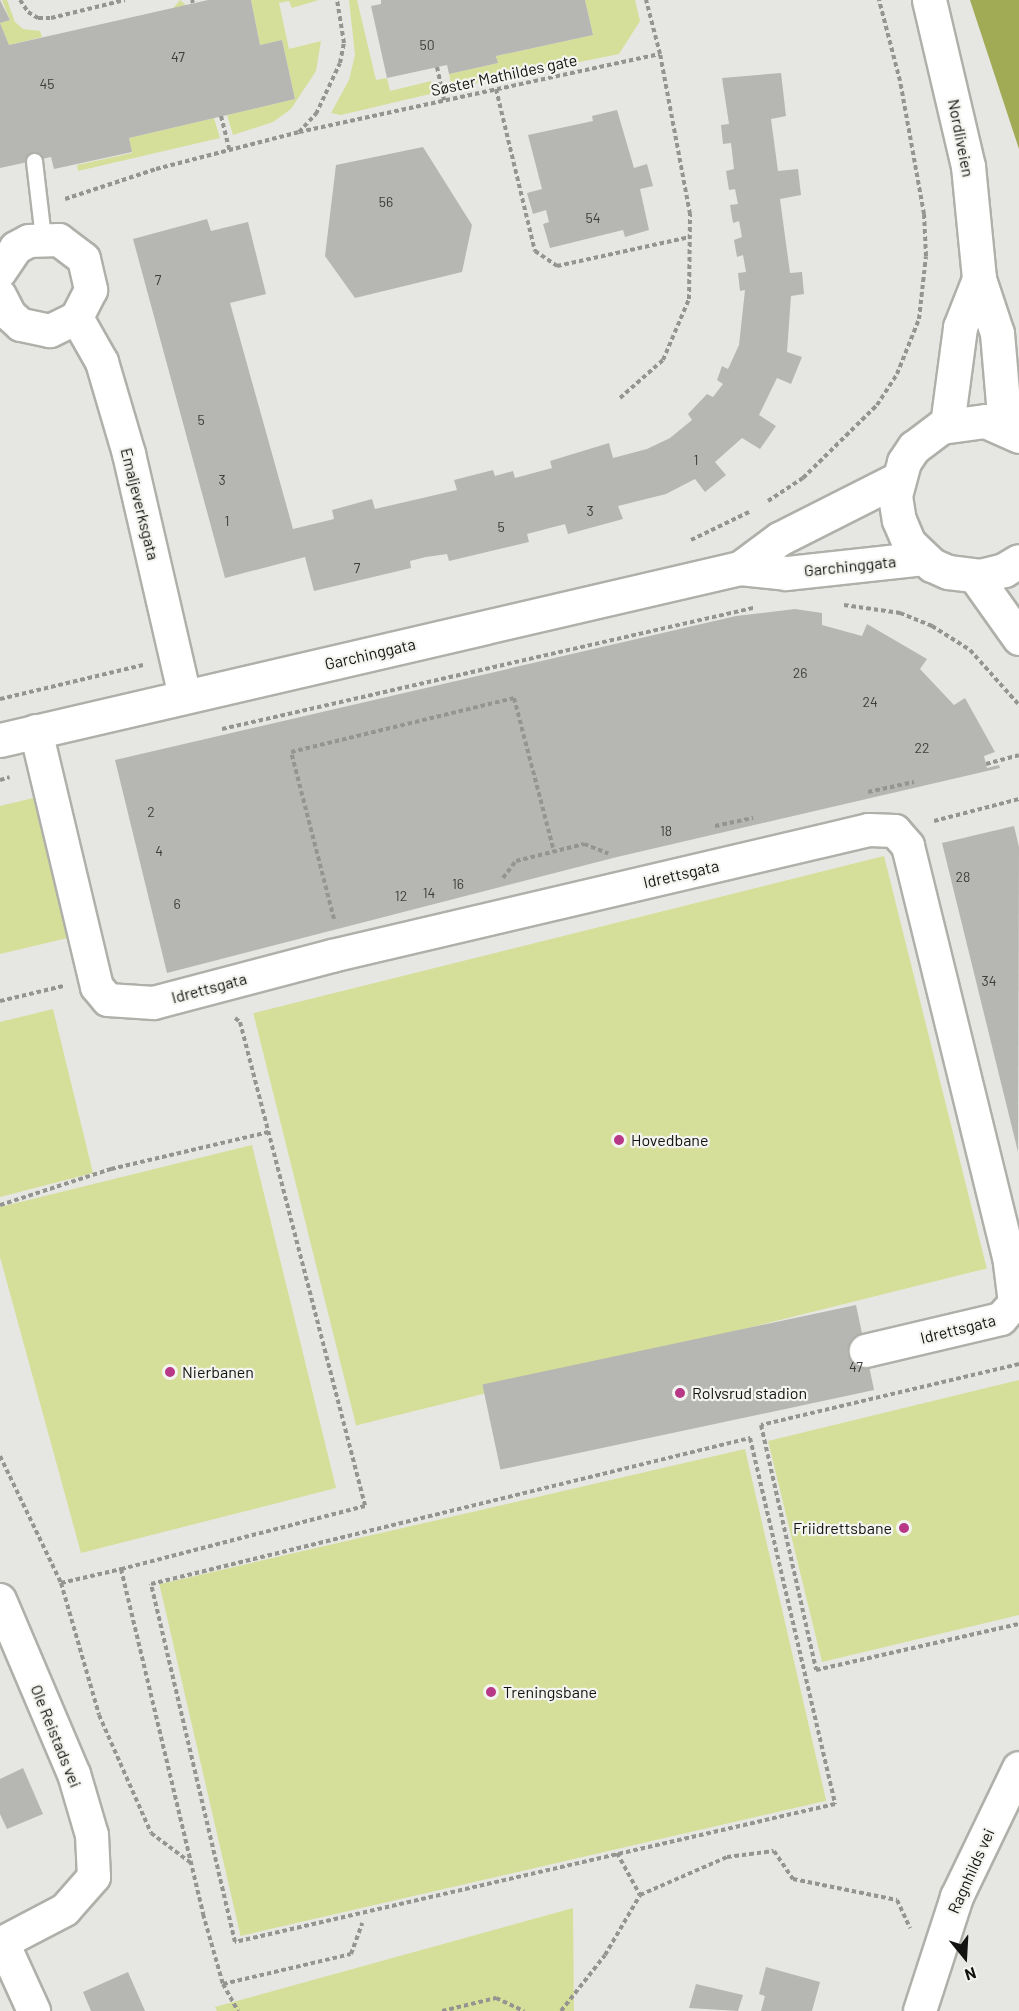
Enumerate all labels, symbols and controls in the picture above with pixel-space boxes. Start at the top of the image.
house number: 50 [419,37,435,53]
house number: 47 [171,49,185,65]
street label: Søster Mathildes gate [429,50,579,100]
house number: 45 [40,76,54,92]
street label: Nordliveien [944,97,978,179]
house number: 56 [379,194,393,210]
house number: 54 [586,210,600,226]
house number: 7 [155,272,161,288]
house number: 5 [197,412,205,428]
street label: Emaljeverksgata [117,446,163,562]
house number: 1 [694,452,698,468]
house number: 3 [218,472,226,488]
house number: 3 [586,503,594,519]
house number: 1 [225,513,229,529]
house number: 5 [497,519,505,535]
street label: Garchinggata [803,552,897,580]
house number: 7 [354,560,360,576]
street label: Garchinggata [323,634,417,674]
house number: 26 [793,665,807,681]
house number: 24 [862,694,878,710]
house number: 22 [914,740,930,756]
house number: 2 [147,804,155,820]
house number: 18 [660,823,672,839]
house number: 4 [155,843,163,859]
street label: Idrettsgata [641,856,721,892]
house number: 28 [956,869,970,885]
house number: 16 [452,876,464,892]
house number: 14 [423,885,435,901]
house number: 12 [395,888,407,904]
house number: 6 [173,896,181,912]
street label: Idrettsgata [169,969,249,1007]
house number: 34 [982,973,996,989]
place label: Hovedbane [631,1130,708,1150]
marker: Hovedbane [612,1133,626,1147]
street label: Idrettsgata [918,1310,998,1348]
house number: 47 [849,1359,863,1375]
place label: Nierbanen [182,1362,254,1382]
marker: Nierbanen [163,1365,177,1379]
place label: Rolvsrud stadion [692,1383,807,1403]
marker: Rolvsrud stadion [673,1386,687,1400]
place label: Friidrettsbane [793,1518,892,1538]
marker: Friidrettsbane [897,1521,911,1535]
street label: Ole Reistads vei [27,1682,85,1790]
place label: Treningsbane [503,1682,597,1702]
marker: Treningsbane [484,1685,498,1699]
street label: Ragnhilds vei [944,1825,998,1917]
north arrow [935,1927,995,1987]
text: N [963,1964,979,1985]

